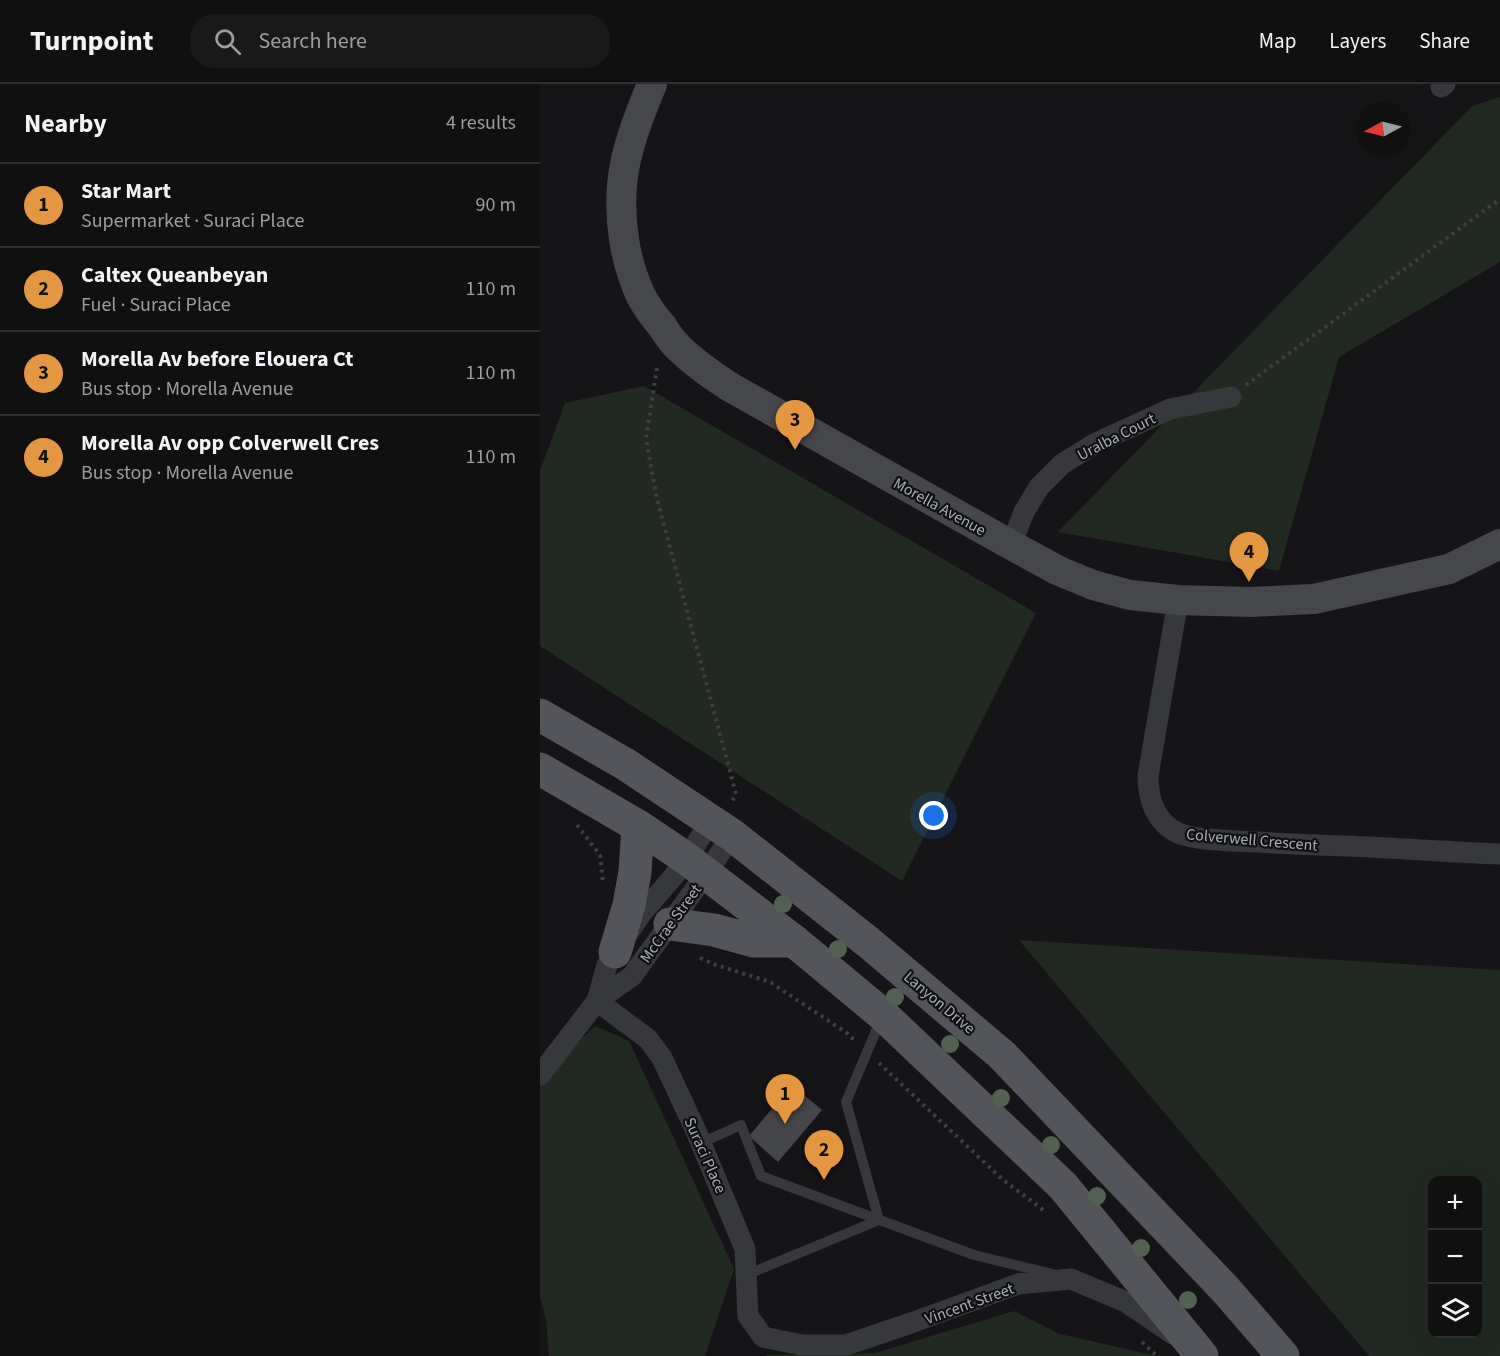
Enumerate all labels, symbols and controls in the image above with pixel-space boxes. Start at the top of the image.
search box [190,14,610,68]
text: Turnpoint [30,21,154,61]
icon: search [211,25,244,58]
text: Search here [259,25,367,57]
text: Map [1259,26,1296,56]
text: Layers [1329,26,1386,56]
text: Share [1419,26,1470,56]
north arrow [1356,102,1410,156]
text: Nearby [24,105,107,142]
text: 4 results [446,109,516,137]
text: Star Mart [81,175,171,207]
text: 1 [38,191,49,219]
text: 90 m [476,191,516,219]
text: Supermarket · Suraci Place [81,207,304,235]
text: Caltex Queanbeyan [81,259,268,291]
text: 2 [38,275,49,303]
text: 110 m [466,275,516,303]
text: Fuel · Suraci Place [81,291,231,319]
text: Morella Av before Elouera Ct [81,343,353,375]
text: 3 [38,359,49,387]
text: 110 m [466,359,516,387]
text: Bus stop · Morella Avenue [81,375,293,403]
pin: 3 [776,400,814,450]
street label: Uralba Court [1074,408,1160,466]
text: Morella Av opp Colverwell Cres [81,427,379,459]
text: 4 [38,443,49,471]
text: 110 m [466,443,516,471]
text: Bus stop · Morella Avenue [81,459,293,487]
street label: Morella Avenue [889,472,990,541]
pin: 4 [1230,532,1268,582]
your location [919,801,948,830]
street label: Colverwell Crescent [1185,823,1319,857]
street label: McCrae Street [635,879,707,967]
street label: Lanyon Drive [899,966,980,1039]
pin: 1 [766,1074,804,1124]
street label: Suraci Place [679,1114,732,1197]
pin: 2 [804,1130,844,1180]
map controls [1428,1176,1482,1338]
button: + [1428,1176,1482,1230]
button: − [1428,1230,1482,1284]
street label: Vincent Street [922,1277,1017,1330]
button: layers [1428,1284,1482,1338]

